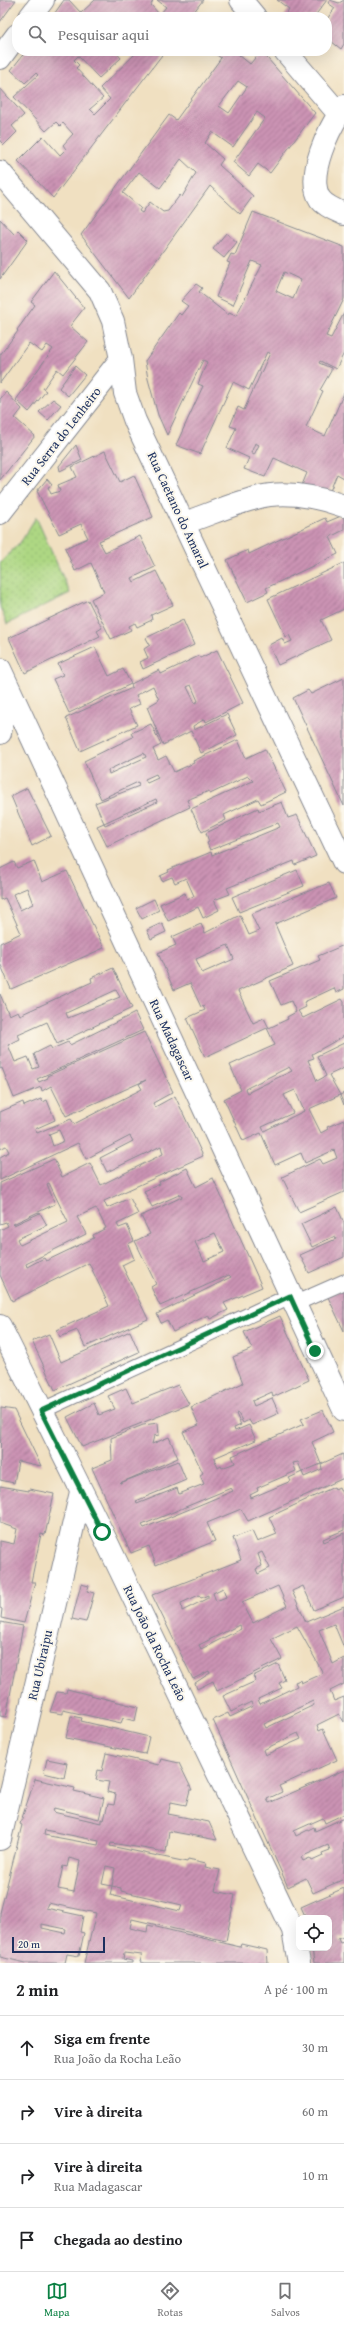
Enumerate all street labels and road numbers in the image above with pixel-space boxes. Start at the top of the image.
street label: Rua Serra do Lenheiro [16,382,106,489]
street label: Rua Caetano do Amaral [143,449,213,572]
street label: Rua Madagascar [145,996,200,1085]
street label: Rua João da Rocha Leão [119,1582,192,1705]
street label: Rua Ubiraipu [23,1628,57,1702]

